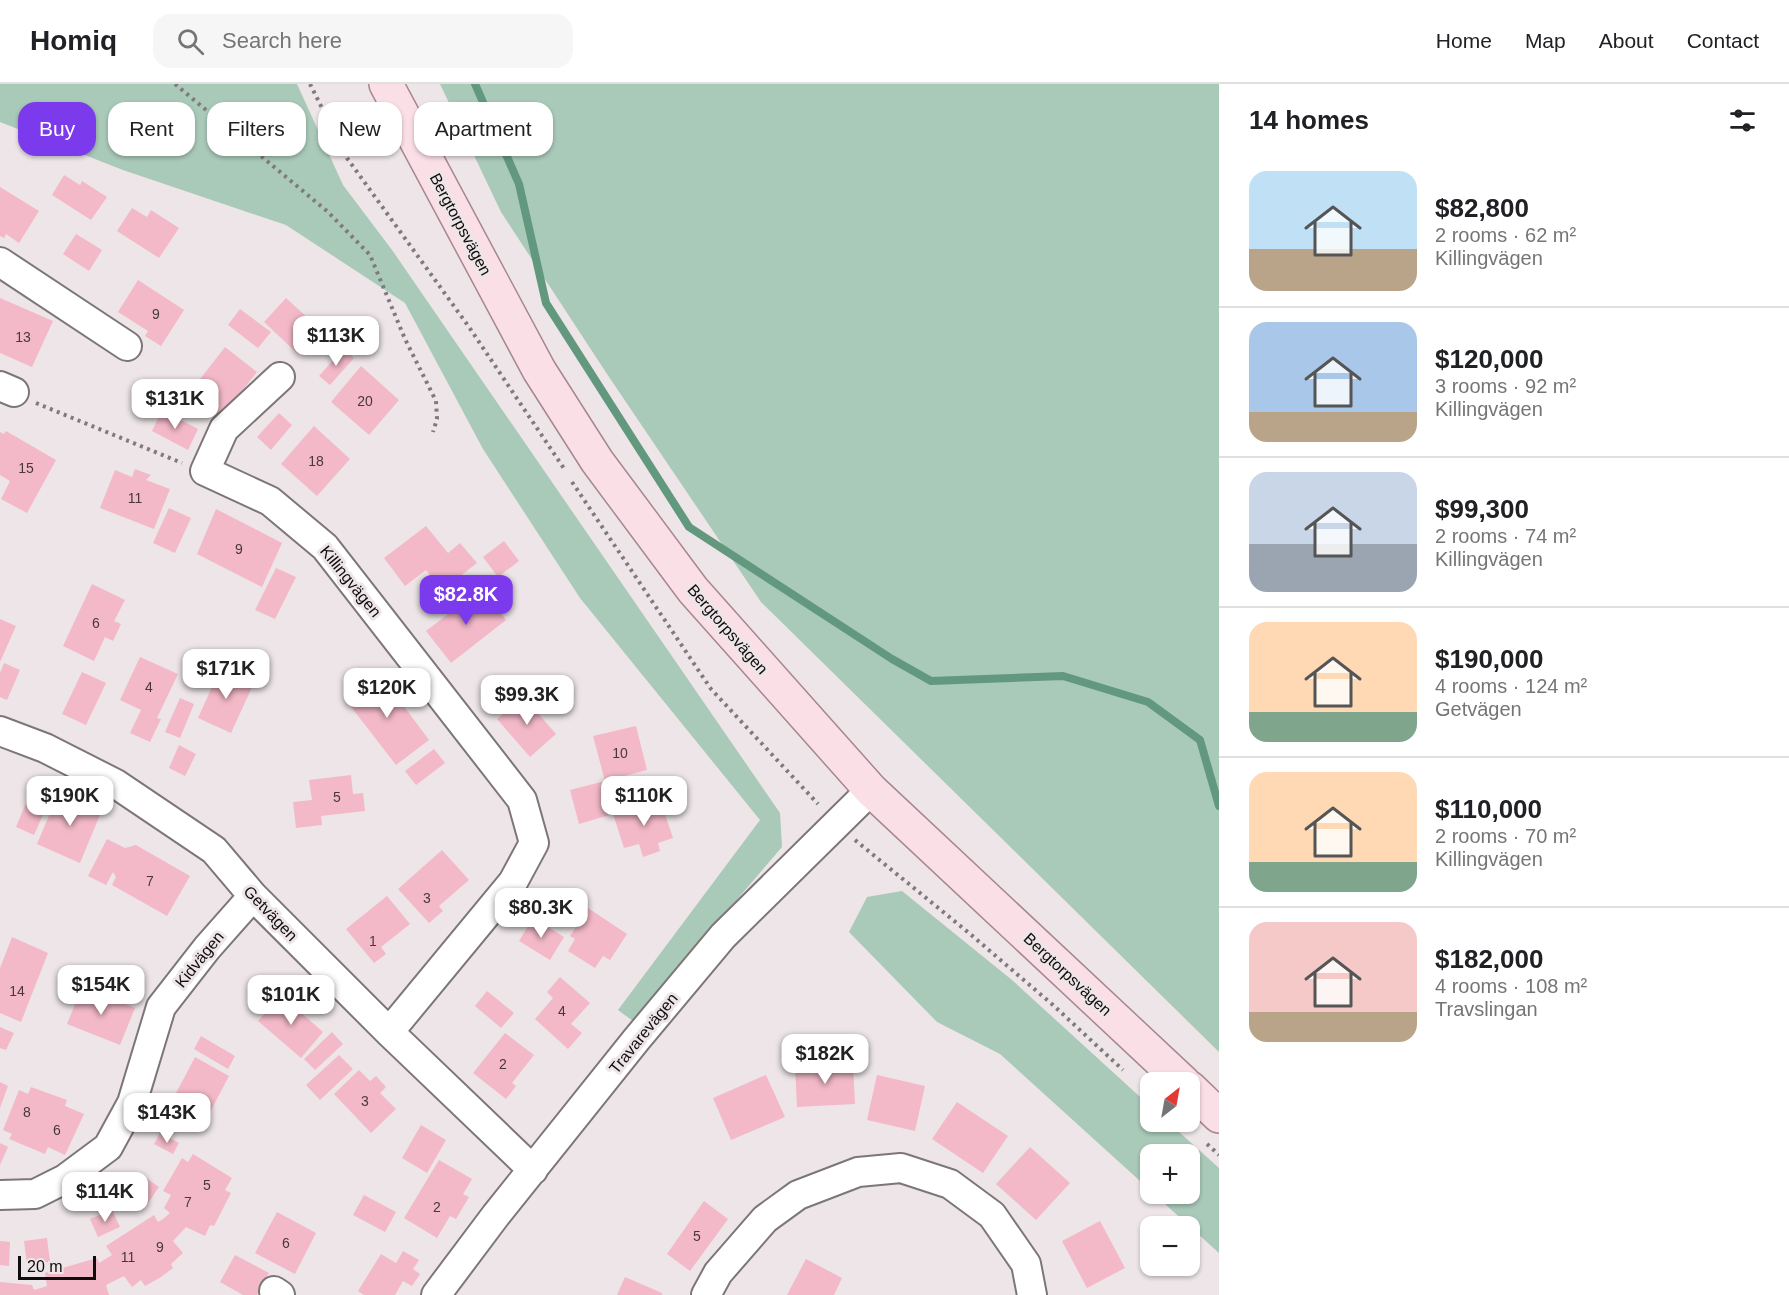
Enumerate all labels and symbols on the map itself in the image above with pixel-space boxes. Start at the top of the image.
street label: Bergtorpsvägen [427,170,495,278]
house number: 9 [152,306,160,322]
pin: $113K [294,316,378,367]
house number: 13 [15,329,31,345]
pin: $131K [133,379,217,430]
house number: 20 [357,393,373,409]
house number: 18 [308,453,324,469]
house number: 15 [18,460,34,476]
house number: 11 [128,490,142,506]
house number: 9 [235,541,243,557]
street label: Killingvägen [317,542,384,620]
pin: $82.8K [417,575,515,626]
street label: Bergtorpsvägen [684,581,771,678]
house number: 6 [92,615,100,631]
pin: $171K [184,649,268,700]
pin: $120K [345,668,429,719]
pin: $99.3K [478,675,576,726]
house number: 4 [145,679,153,695]
house number: 10 [612,745,628,761]
pin: $190K [28,776,112,827]
pin: $110K [602,776,686,827]
house number: 5 [333,789,341,805]
house number: 7 [146,873,154,889]
street label: Getvägen [240,882,301,944]
pin: $80.3K [492,888,590,939]
house number: 3 [423,890,431,906]
street label: Kidvägen [172,928,227,991]
street label: Bergtorpsvägen [1021,930,1115,1019]
house number: 1 [369,933,377,949]
pin: $154K [59,965,143,1016]
pin: $101K [249,975,333,1026]
house number: 14 [9,983,25,999]
street label: Travarevägen [606,990,681,1077]
house number: 4 [558,1003,566,1019]
pin: $182K [783,1034,867,1085]
house number: 2 [499,1056,507,1072]
north arrow [1140,1072,1200,1132]
pin: $143K [125,1093,209,1144]
house number: 3 [361,1093,369,1109]
house number: 8 [23,1104,31,1120]
house number: 6 [53,1122,61,1138]
pin: $114K [63,1172,147,1223]
house number: 5 [203,1177,211,1193]
house number: 7 [184,1194,192,1210]
house number: 2 [433,1199,441,1215]
house number: 5 [693,1228,701,1244]
house number: 6 [282,1235,290,1251]
house number: 9 [156,1239,164,1255]
house number: 11 [121,1249,135,1265]
scale bar [18,1253,96,1280]

